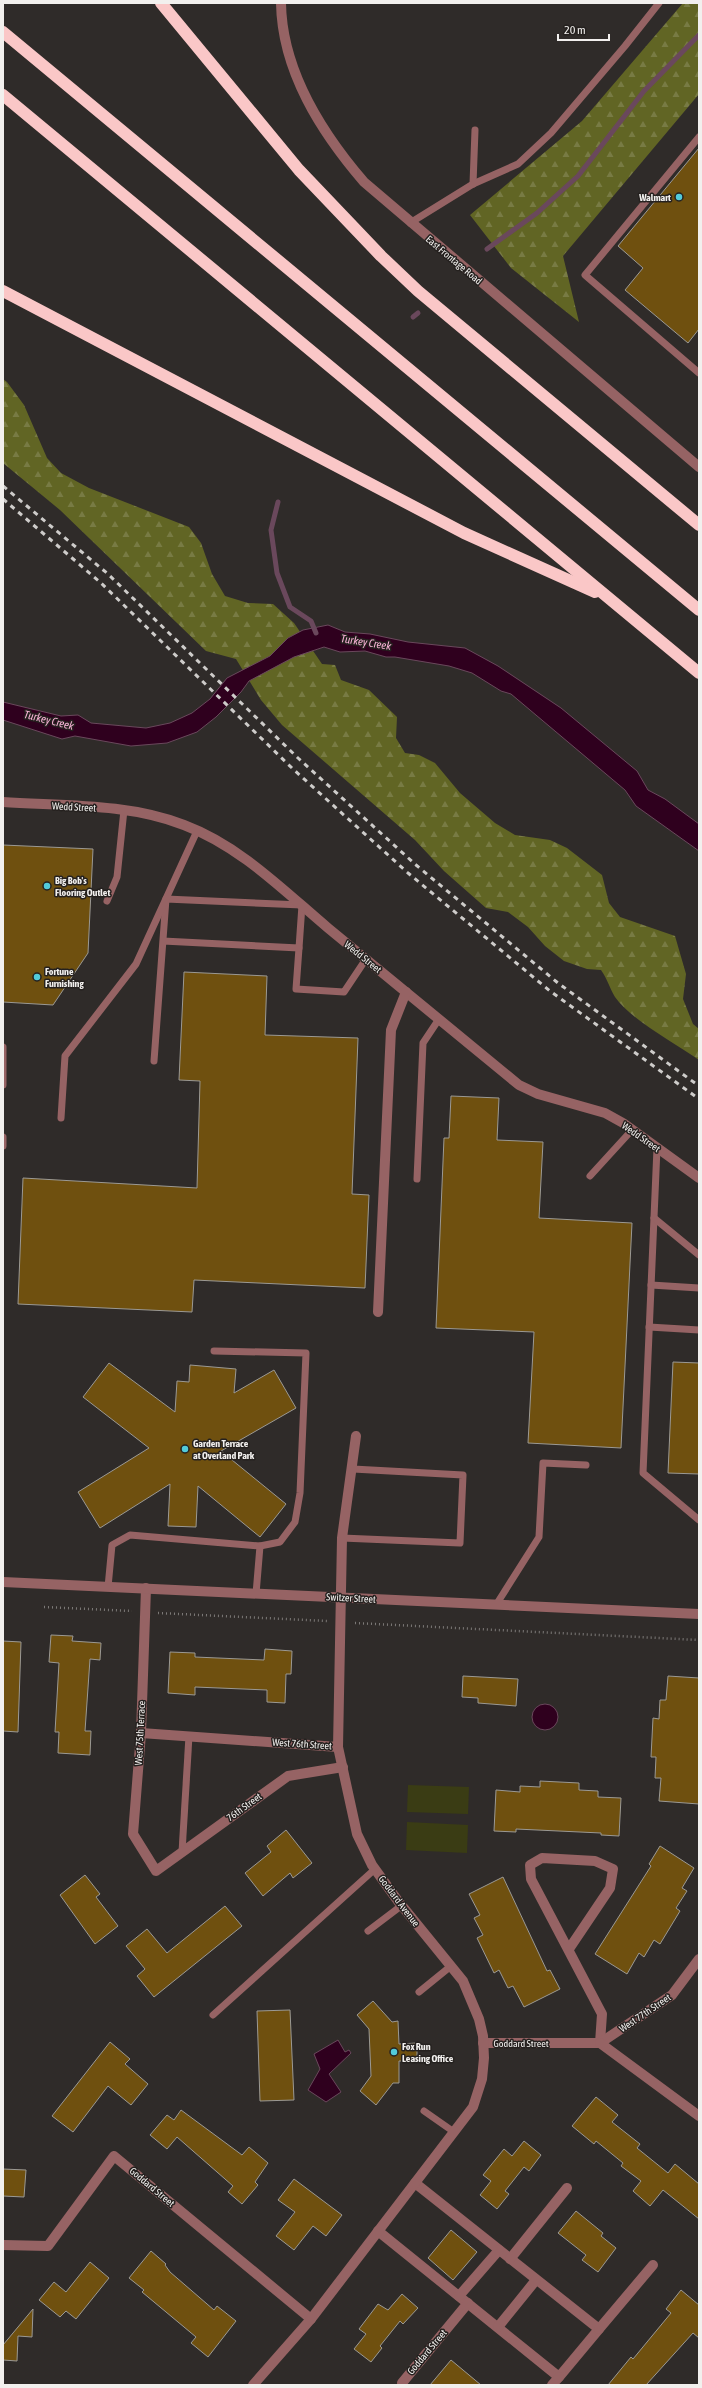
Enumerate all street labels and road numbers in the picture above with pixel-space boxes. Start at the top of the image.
street label: East Frontage Road [424,233,484,287]
street label: Wedd Street [52,800,96,814]
street label: Wedd Street [342,939,384,975]
street label: Wedd Street [620,1120,662,1154]
street label: Switzer Street [326,1591,376,1605]
street label: West 75th Terrace [133,1700,147,1766]
street label: West 76th Street [272,1736,332,1752]
street label: 76th Street [224,1791,264,1823]
street label: Goddard Avenue [376,1873,422,1929]
street label: West 77th Street [617,1992,673,2034]
street label: Goddard Street [493,2038,549,2049]
street label: Goddard Street [127,2165,177,2209]
street label: Goddard Street [405,2327,449,2377]

